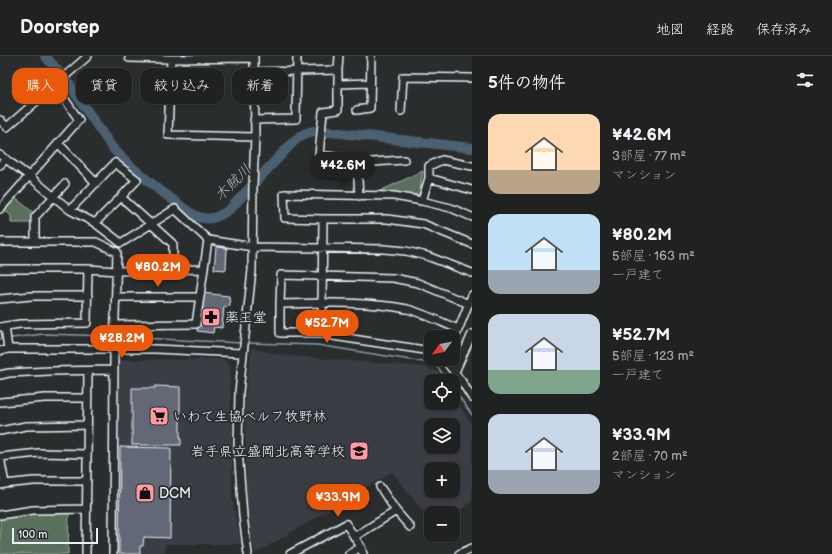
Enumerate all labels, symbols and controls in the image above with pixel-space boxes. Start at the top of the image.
text: Doorstep [20,16,100,39]
text: 地図 [656,21,684,38]
text: 経路 [706,21,734,38]
text: 保存済み [756,21,812,38]
chip: 購入 [12,68,68,104]
chip: 賃貸 [76,68,132,104]
chip: 絞り込み [140,68,224,104]
chip: 新着 [232,68,288,104]
icon: filters [794,69,816,91]
text: 5件の物件 [488,73,566,93]
text: ¥42.6M [612,125,671,145]
icon: home [520,130,568,178]
text: 3部屋 · 77 m² [612,148,686,164]
pin: ¥42.6M [310,152,376,186]
text: ¥42.6M [320,157,366,173]
water label: 木賊川 [210,160,256,206]
text: マンション [612,167,676,183]
text: ¥80.2M [612,225,672,245]
icon: home [520,230,568,278]
text: 5部屋 · 163 m² [612,248,695,264]
pin: ¥80.2M [125,254,191,288]
text: ¥80.2M [135,259,181,275]
text: 一戸建て [612,267,664,283]
pharmacy icon: 薬王堂 [200,306,222,328]
place label: 薬王堂 [225,309,267,326]
pin: ¥52.7M [294,310,360,344]
text: ¥52.7M [305,315,349,331]
pin: ¥28.2M [89,325,155,359]
text: ¥52.7M [612,325,670,345]
text: ¥28.2M [99,330,145,346]
north arrow [424,330,460,366]
map controls [424,330,460,542]
icon: home [520,330,568,378]
text: 5部屋 · 123 m² [612,348,694,364]
text: 一戸建て [612,367,664,383]
button: locate [424,374,460,410]
supermarket icon: いわて生協ベルフ牧野林 [148,405,170,427]
place label: いわて生協ベルフ牧野林 [173,408,326,425]
button: layers [424,418,460,454]
text: ¥33.9M [612,425,671,445]
icon: home [520,430,568,478]
school or university icon: 岩手県立盛岡北高等学校 [348,440,370,462]
place label: 岩手県立盛岡北高等学校 [191,443,345,460]
text: 2部屋 · 70 m² [612,448,688,464]
button: + [424,462,460,498]
text: マンション [612,467,676,483]
shop icon: DCM [134,482,156,504]
pin: ¥33.9M [305,484,371,518]
place label: DCM [159,485,191,502]
text: ¥33.9M [316,489,360,505]
button: − [424,506,460,542]
scale bar [12,526,98,545]
text: 100 m [18,528,47,541]

